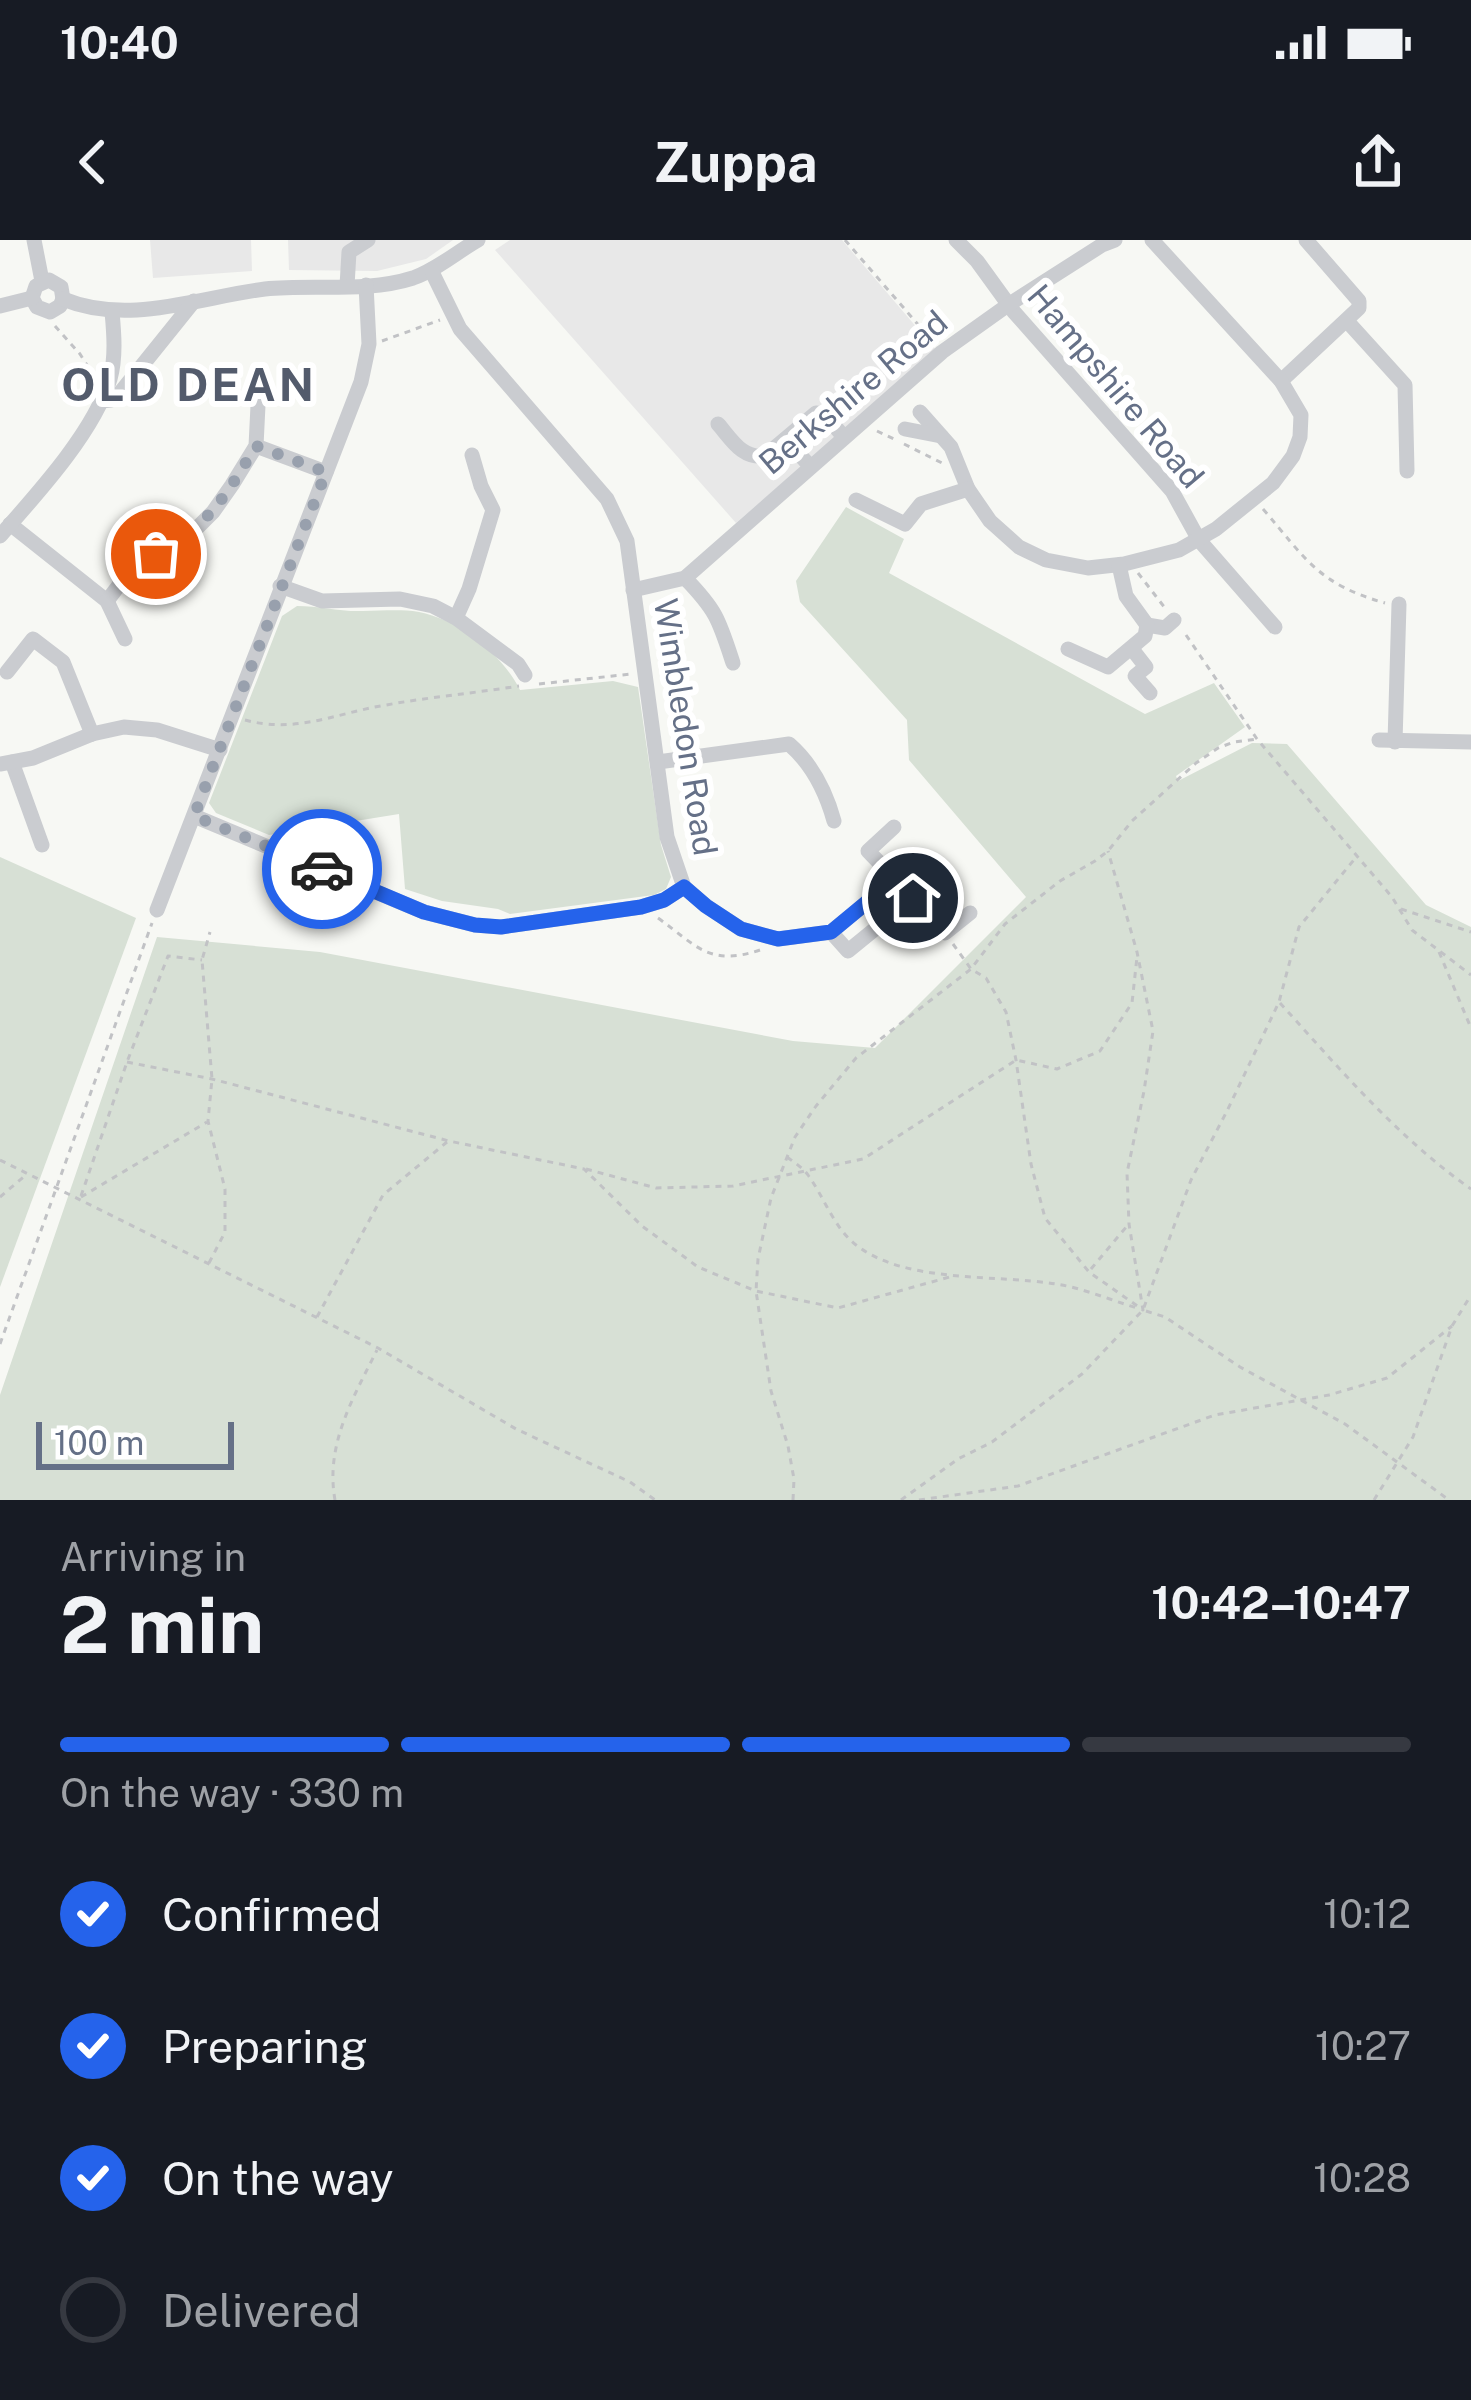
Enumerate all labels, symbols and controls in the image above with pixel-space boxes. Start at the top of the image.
text: 10:40 [60,16,179,69]
icon: back [60,129,126,195]
icon: share [1345,129,1411,195]
text: Zuppa [653,131,818,194]
street label: Hampshire Road [1020,277,1212,495]
street label: Berkshire Road [751,302,955,482]
district label: OLD DEAN [61,358,317,411]
pin [105,503,207,605]
icon: bag [123,521,189,587]
street label: Wimbledon Road [647,596,725,858]
courier [262,809,382,929]
icon: car [289,836,355,902]
pin [862,847,964,949]
icon: home [880,865,946,931]
scale bar [36,1416,234,1469]
text: 100 m [54,1424,144,1462]
text: Arriving in [60,1534,246,1580]
text: 10:42–10:47 [1151,1576,1411,1629]
text: 2 min [60,1579,264,1671]
text: On the way · 330 m [60,1770,404,1816]
icon: check [60,1881,126,1947]
text: Confirmed [162,1888,381,1941]
text: 10:12 [1323,1891,1411,1937]
icon: check [60,2013,126,2079]
text: Preparing [162,2020,368,2073]
text: 10:27 [1315,2023,1411,2069]
icon: check [60,2145,126,2211]
text: On the way [162,2152,394,2205]
text: 10:28 [1313,2155,1411,2201]
text: Delivered [162,2284,361,2337]

